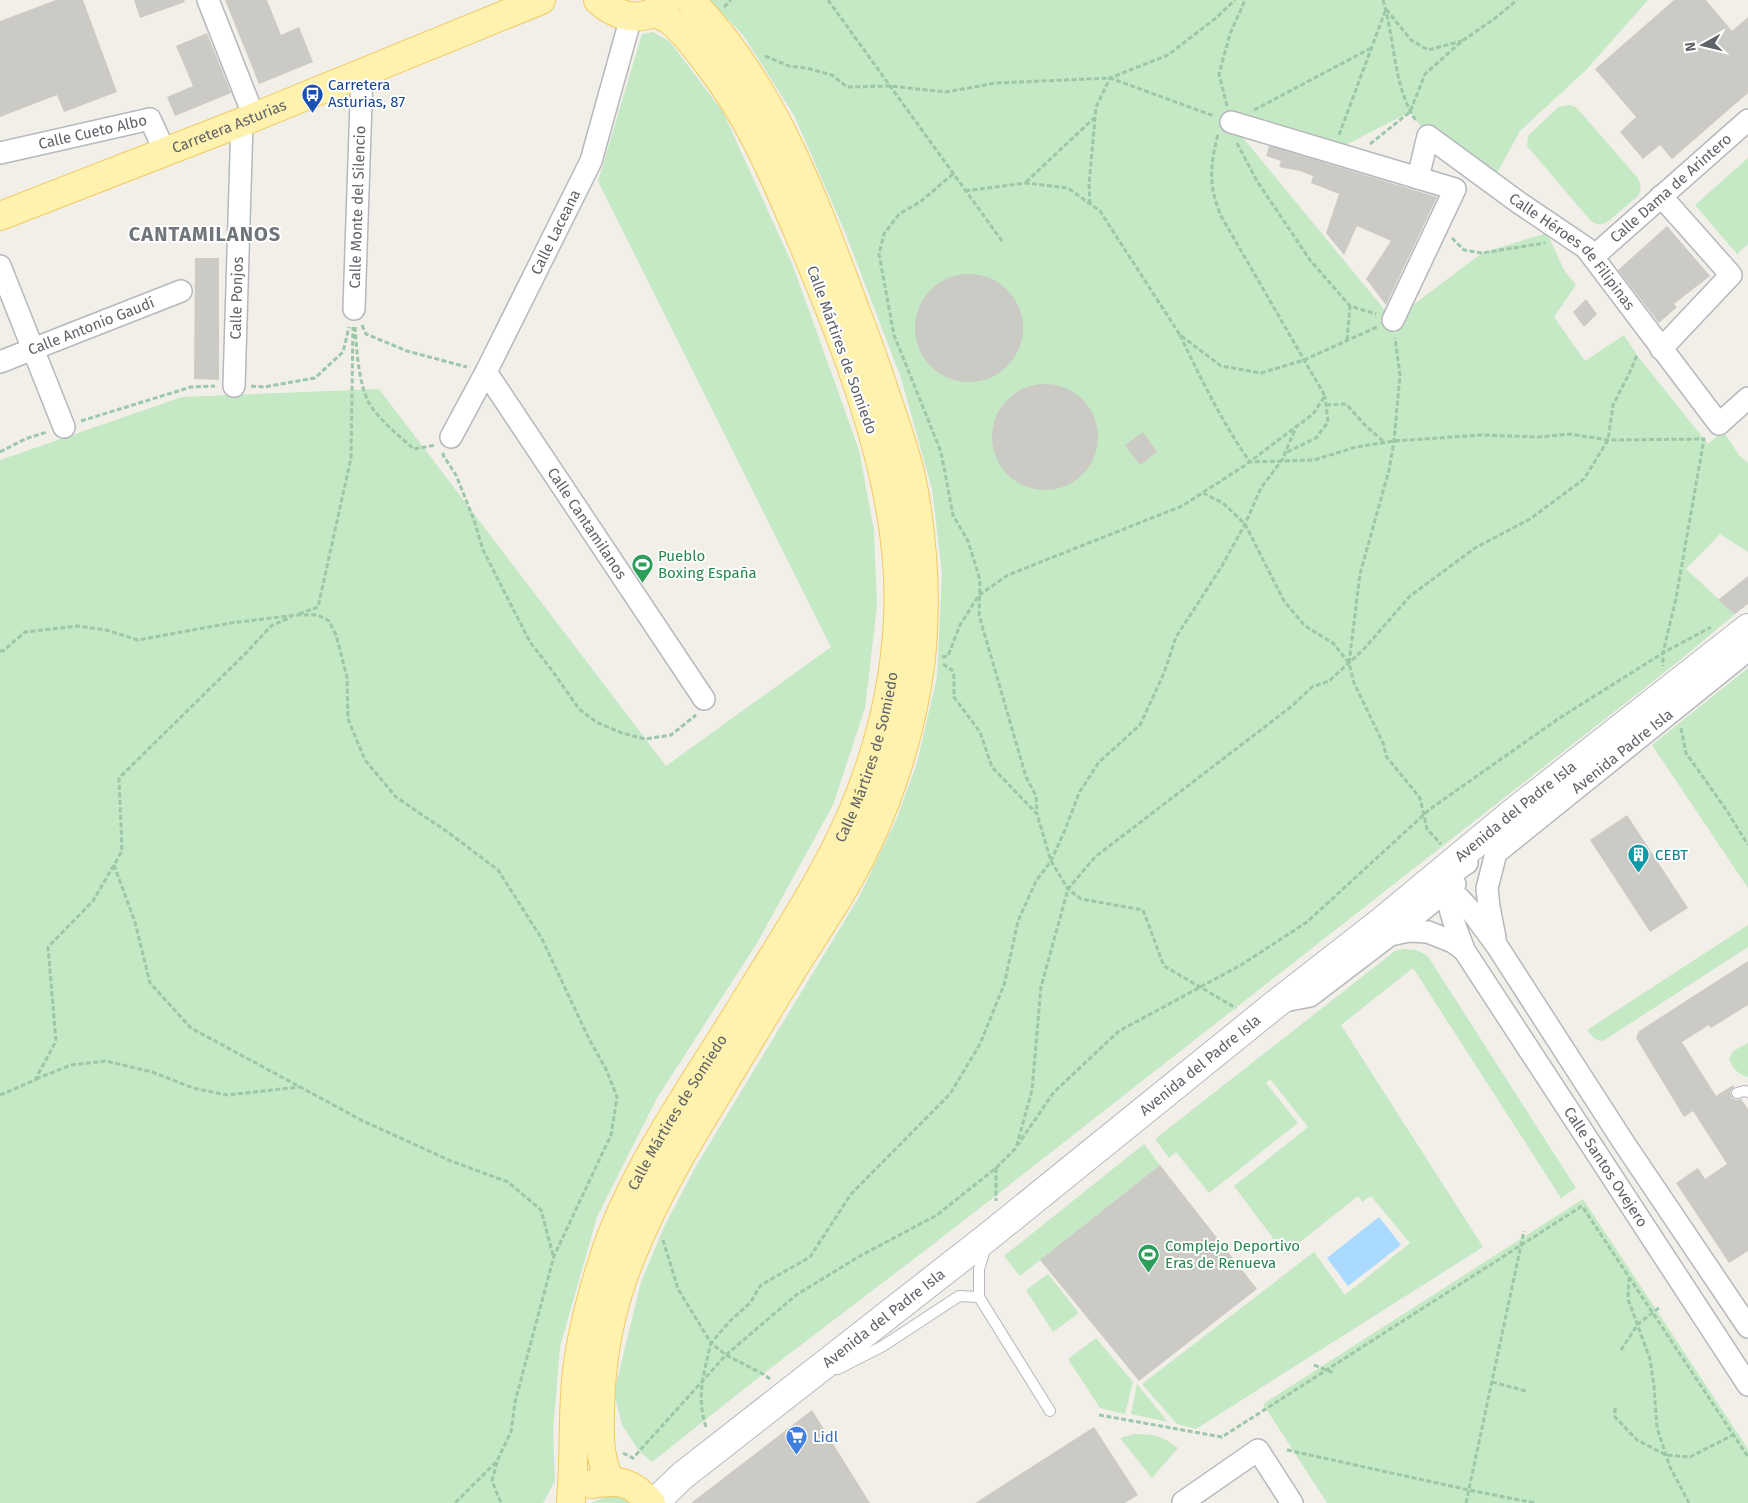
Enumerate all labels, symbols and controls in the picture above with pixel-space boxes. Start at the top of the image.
north arrow [1678,20,1728,70]
text: N [1682,41,1700,53]
place label: Carretera Asturias, 87 [328,76,405,111]
bus stop icon: Carretera Asturias, 87 [300,82,324,113]
street label: Carretera Asturias [169,96,289,157]
street label: Calle Cueto Albo [37,111,149,153]
street label: Calle Monte del Silencio [346,125,369,289]
street label: Calle Dama de Arintero [1607,130,1735,247]
street label: Calle Laceana [527,187,584,278]
street label: Calle Héroes de Filipinas [1505,189,1639,314]
district label: CANTAMILANOS [129,222,281,246]
street label: Calle Ponjos [226,256,247,340]
street label: Calle Mártires de Somiedo [803,263,881,437]
street label: Calle Antonio Gaudí [26,293,157,359]
street label: Calle Cantamilanos [543,464,631,583]
place label: Pueblo Boxing España [658,547,757,582]
sports icon: Pueblo Boxing España [630,553,654,584]
street label: Calle Mártires de Somiedo [831,671,902,845]
street label: Avenida Padre Isla [1568,705,1677,797]
street label: Avenida del Padre Isla [1451,757,1580,866]
building icon: CEBT [1627,843,1651,874]
place label: CEBT [1655,846,1688,864]
street label: Avenida del Padre Isla [1136,1011,1264,1120]
street label: Calle Mártires de Somiedo [624,1031,731,1193]
street label: Calle Santos Ovejero [1560,1104,1651,1230]
place label: Complejo Deportivo Eras de Renueva [1165,1237,1300,1272]
sports icon: Complejo Deportivo Eras de Renueva [1137,1243,1161,1274]
street label: Avenida del Padre Isla [819,1265,949,1372]
supermarket icon: Lidl [785,1425,809,1456]
place label: Lidl [813,1428,839,1446]

